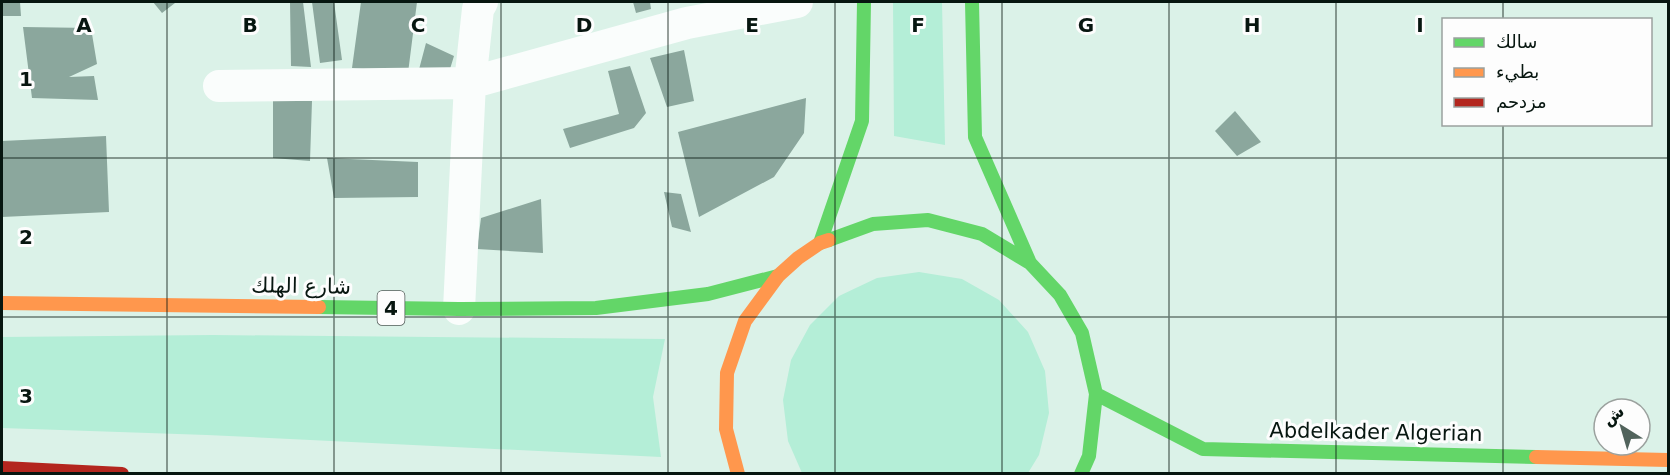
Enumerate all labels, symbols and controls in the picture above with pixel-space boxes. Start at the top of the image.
text: A [76,13,92,37]
text: B [242,13,258,37]
text: C [411,13,425,37]
text: D [576,13,592,37]
text: E [745,13,759,37]
text: F [911,13,925,37]
text: G [1078,13,1094,37]
text: H [1244,13,1260,37]
text: I [1416,13,1424,37]
legend [1442,18,1652,126]
text: سالك [1496,31,1537,52]
text: بطيء [1496,61,1539,83]
text: 1 [19,67,33,91]
text: مزدحم [1496,91,1547,113]
text: 2 [19,225,33,249]
street label: شارع الهلك [251,273,351,299]
road number: 4 [378,291,404,325]
text: 3 [19,384,33,408]
north arrow [1592,397,1652,457]
text: ش [1599,401,1628,430]
street label: Abdelkader Algerian [1269,418,1483,446]

